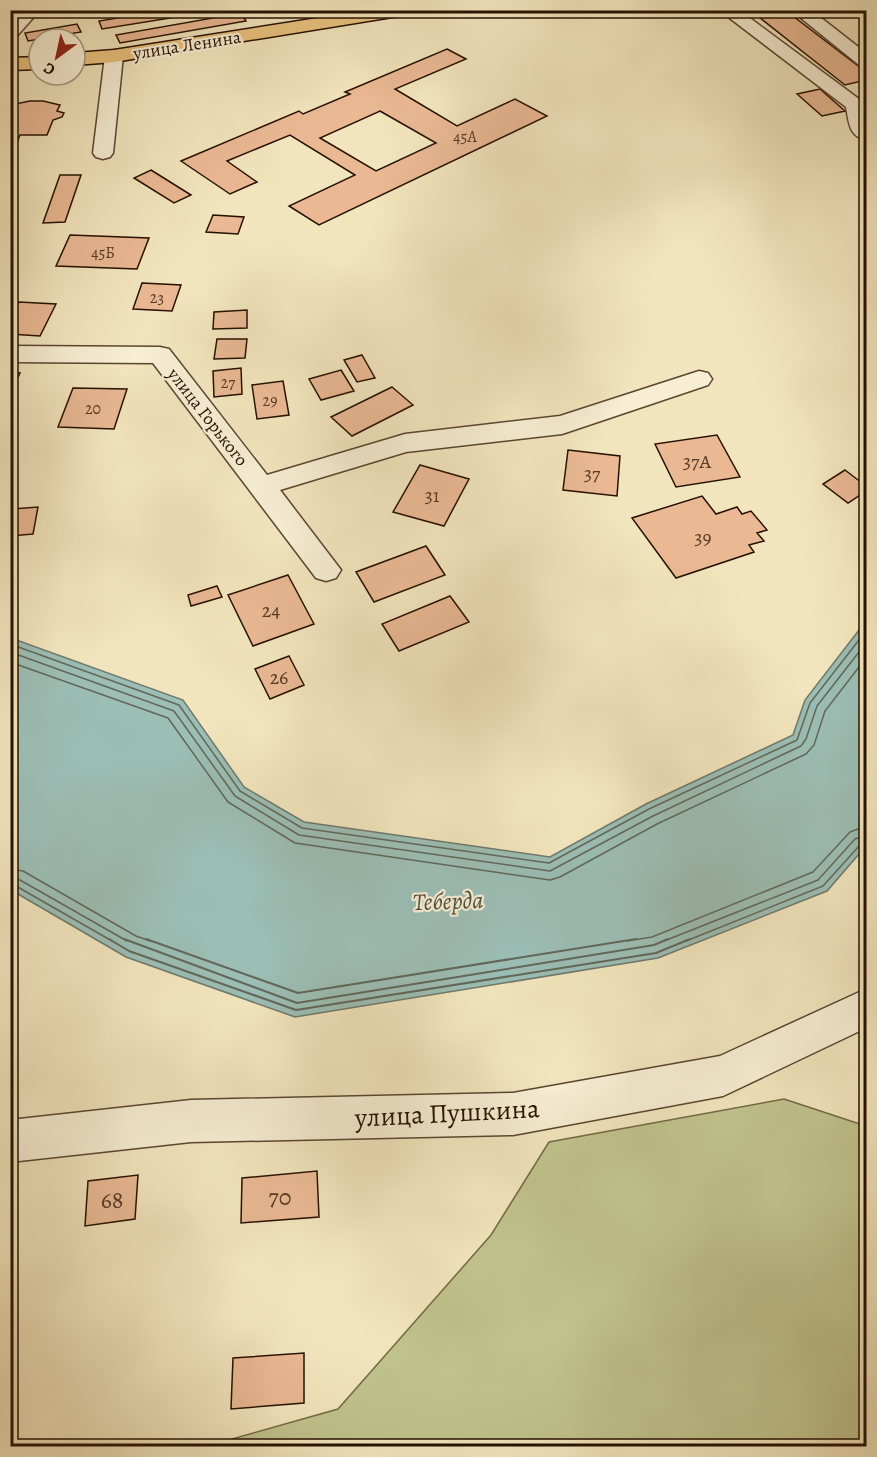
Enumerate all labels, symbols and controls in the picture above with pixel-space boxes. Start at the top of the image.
street label: улица Ленина [130,25,243,66]
north arrow [27,27,87,87]
text: С [39,57,60,81]
house number: 45А [453,126,477,148]
house number: 45Б [91,242,115,264]
house number: 23 [150,287,164,309]
street label: улица Горького [162,362,254,471]
house number: 27 [221,372,235,394]
house number: 29 [263,390,277,412]
house number: 20 [85,398,101,420]
house number: 37А [683,448,712,475]
house number: 37 [584,460,601,487]
house number: 31 [424,482,440,509]
house number: 39 [694,524,712,551]
house number: 24 [262,597,280,624]
house number: 26 [270,664,288,691]
water label: Теберда [412,884,484,918]
street label: улица Пушкина [353,1090,541,1136]
house number: 70 [269,1181,291,1213]
house number: 68 [101,1184,123,1216]

